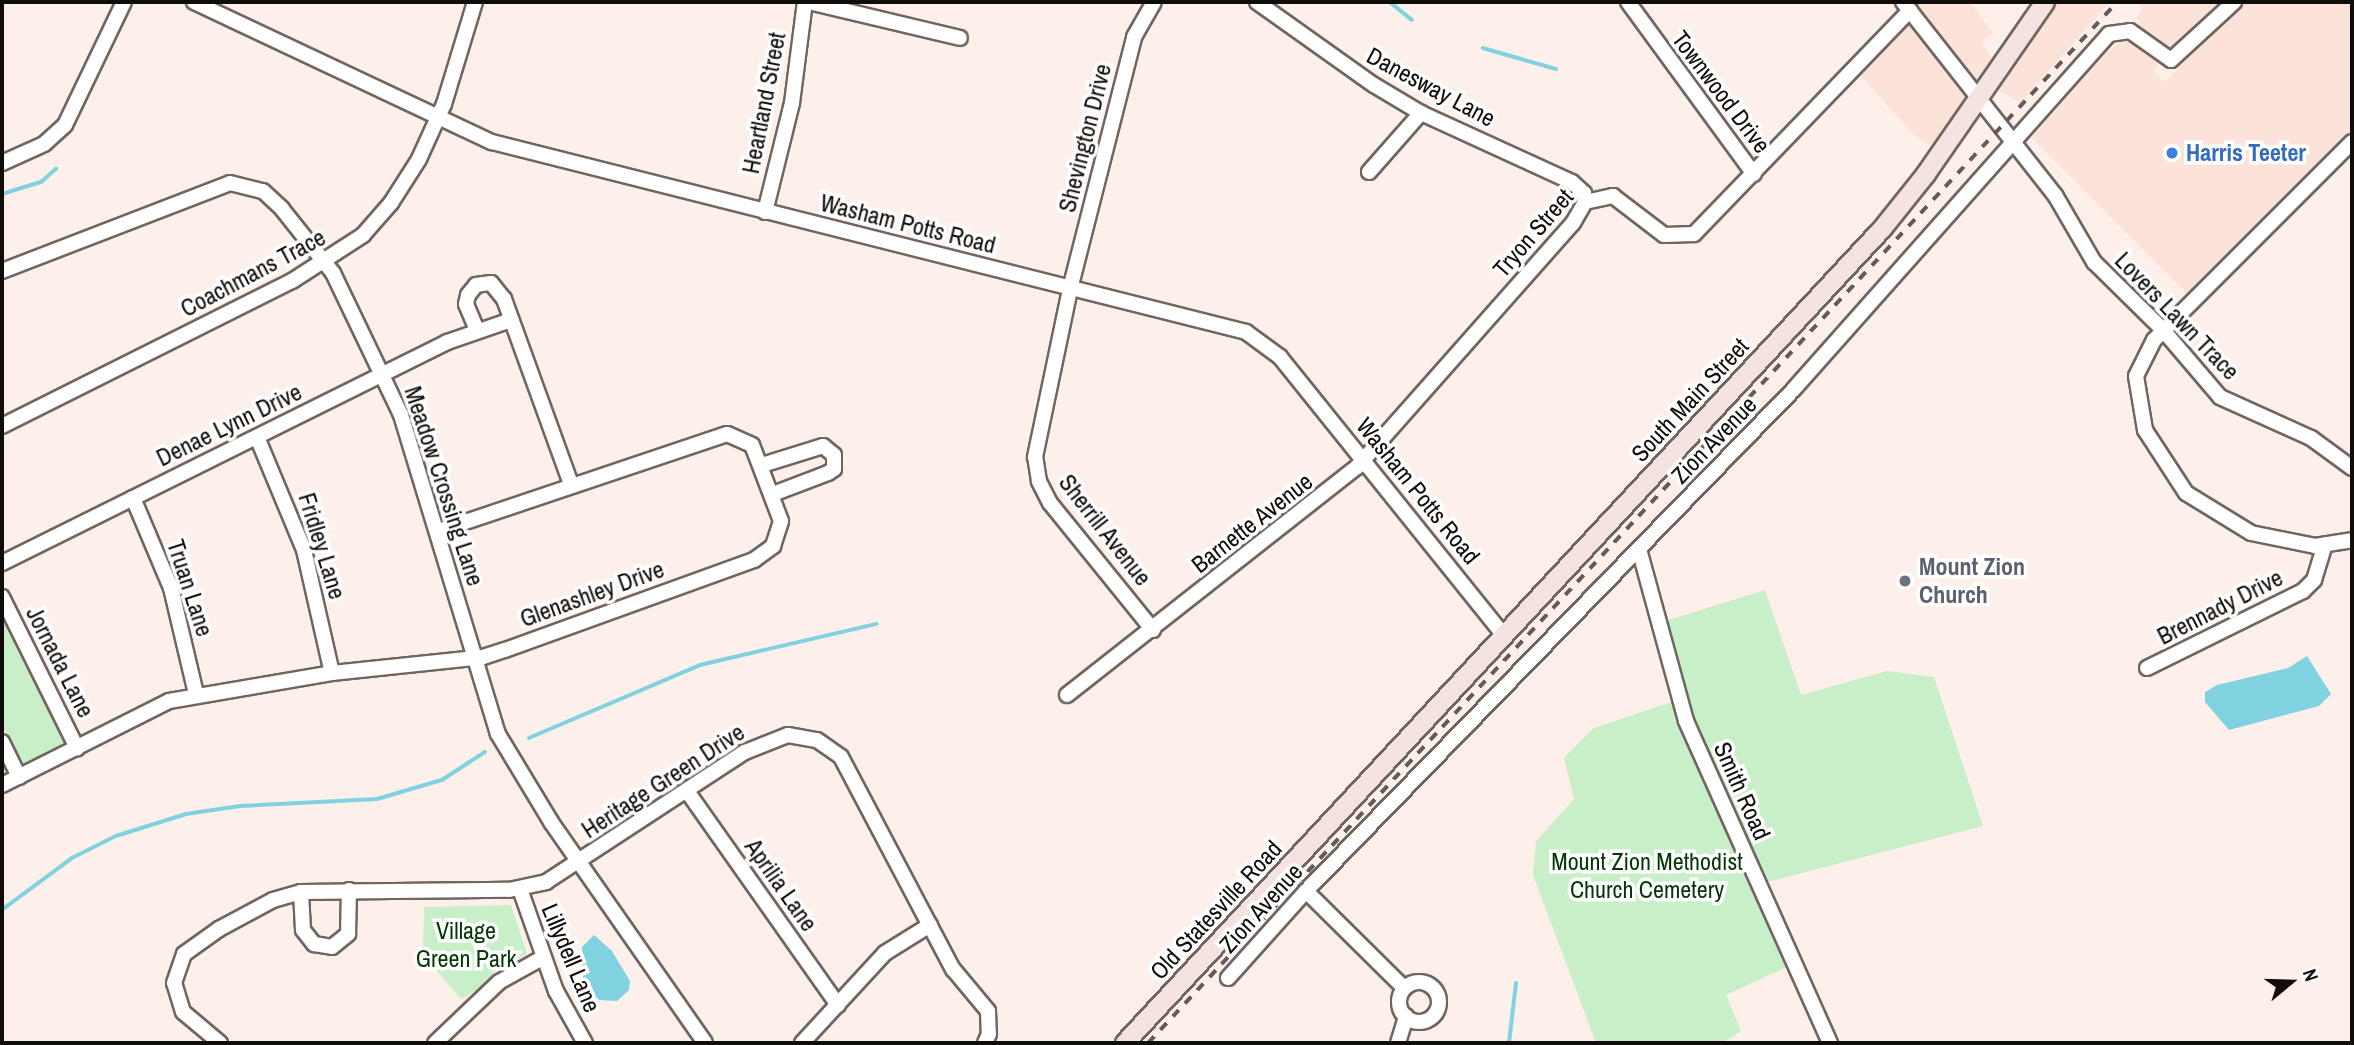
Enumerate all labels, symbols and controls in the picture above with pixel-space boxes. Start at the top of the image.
street label: Townwood Drive [1666,25,1776,159]
street label: Heartland Street [736,30,792,176]
street label: Danesway Lane [1362,41,1500,133]
street label: Shevington Drive [1053,61,1117,215]
place label: Harris Teeter [2186,139,2306,167]
marker: Harris Teeter [2164,145,2180,161]
street label: Tryon Street [1487,183,1579,283]
street label: Washam Potts Road [817,188,999,260]
street label: Coachmans Trace [176,223,330,323]
street label: Lovers Lawn Trace [2109,246,2245,386]
street label: South Main Street [1625,332,1755,468]
street label: Denae Lynn Drive [152,377,306,473]
street label: Meadow Crossing Lane [398,383,490,589]
street label: Zion Avenue [1665,390,1763,490]
street label: Washam Potts Road [1350,412,1486,570]
street label: Barnette Avenue [1185,467,1319,579]
street label: Sherrill Avenue [1052,468,1158,592]
street label: Fridley Lane [292,489,352,603]
street label: Truan Lane [161,536,219,640]
place label: Mount Zion Church [1919,553,2025,609]
street label: Glenashley Drive [516,555,668,633]
street label: Brennady Drive [2153,563,2287,651]
marker: Mount Zion Church [1897,573,1913,589]
street label: Jornada Lane [20,602,100,722]
street label: Heritage Green Drive [576,718,750,844]
street label: Smith Road [1708,738,1776,844]
street label: Aprilia Lane [739,833,823,937]
street label: Old Statesville Road [1144,835,1288,985]
park label: Mount Zion Methodist Church Cemetery [1551,848,1743,904]
street label: Zion Avenue [1213,857,1309,959]
street label: Lillydell Lane [535,900,607,1016]
park label: Village Green Park [416,917,516,973]
north arrow [2256,947,2326,1017]
text: N [2297,966,2325,985]

